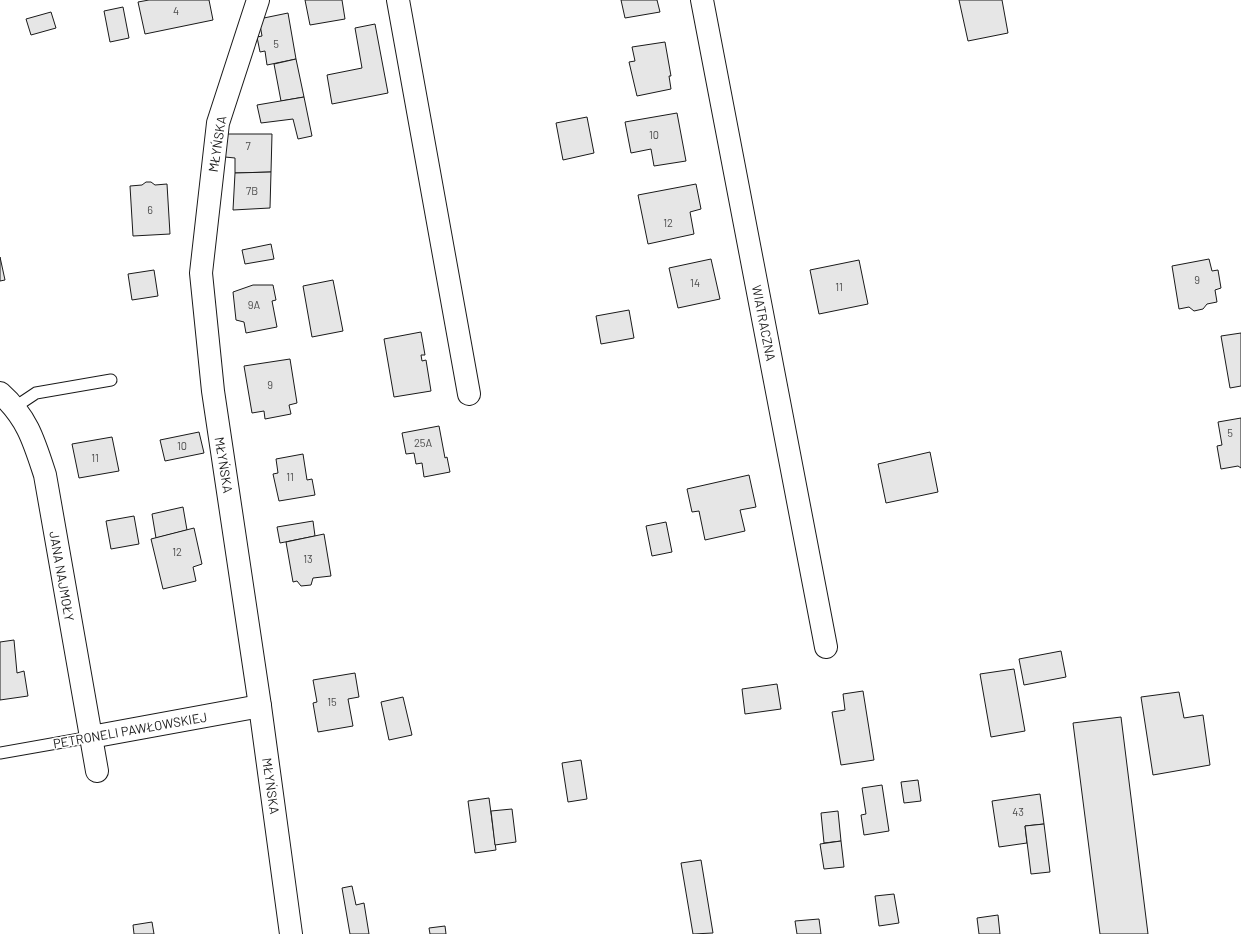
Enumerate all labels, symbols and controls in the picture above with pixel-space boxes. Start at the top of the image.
house number: 4 [173,4,179,17]
house number: 5 [273,37,279,50]
street label: MŁYŃSKA [205,115,229,173]
house number: 10 [649,128,659,141]
house number: 7 [245,139,251,152]
house number: 7B [246,184,258,197]
house number: 6 [147,203,153,216]
house number: 12 [663,216,673,229]
house number: 9 [1194,273,1200,286]
house number: 14 [690,276,700,289]
house number: 11 [835,280,843,293]
street label: WIATRACZNA [749,284,779,362]
house number: 9A [248,298,261,311]
house number: 9 [267,378,273,391]
house number: 5 [1227,426,1233,439]
street label: MŁYŃSKA [212,436,236,494]
house number: 25A [414,436,432,449]
house number: 10 [177,439,187,452]
house number: 11 [91,451,99,464]
house number: 11 [286,470,294,483]
street label: JANA NAJMOŁY [46,530,78,622]
house number: 12 [172,545,182,558]
house number: 13 [303,552,313,565]
house number: 15 [327,695,337,708]
street label: PETRONELI PAWŁOWSKIEJ [52,709,208,751]
street label: MŁYŃSKA [259,757,283,815]
house number: 43 [1012,805,1024,818]

